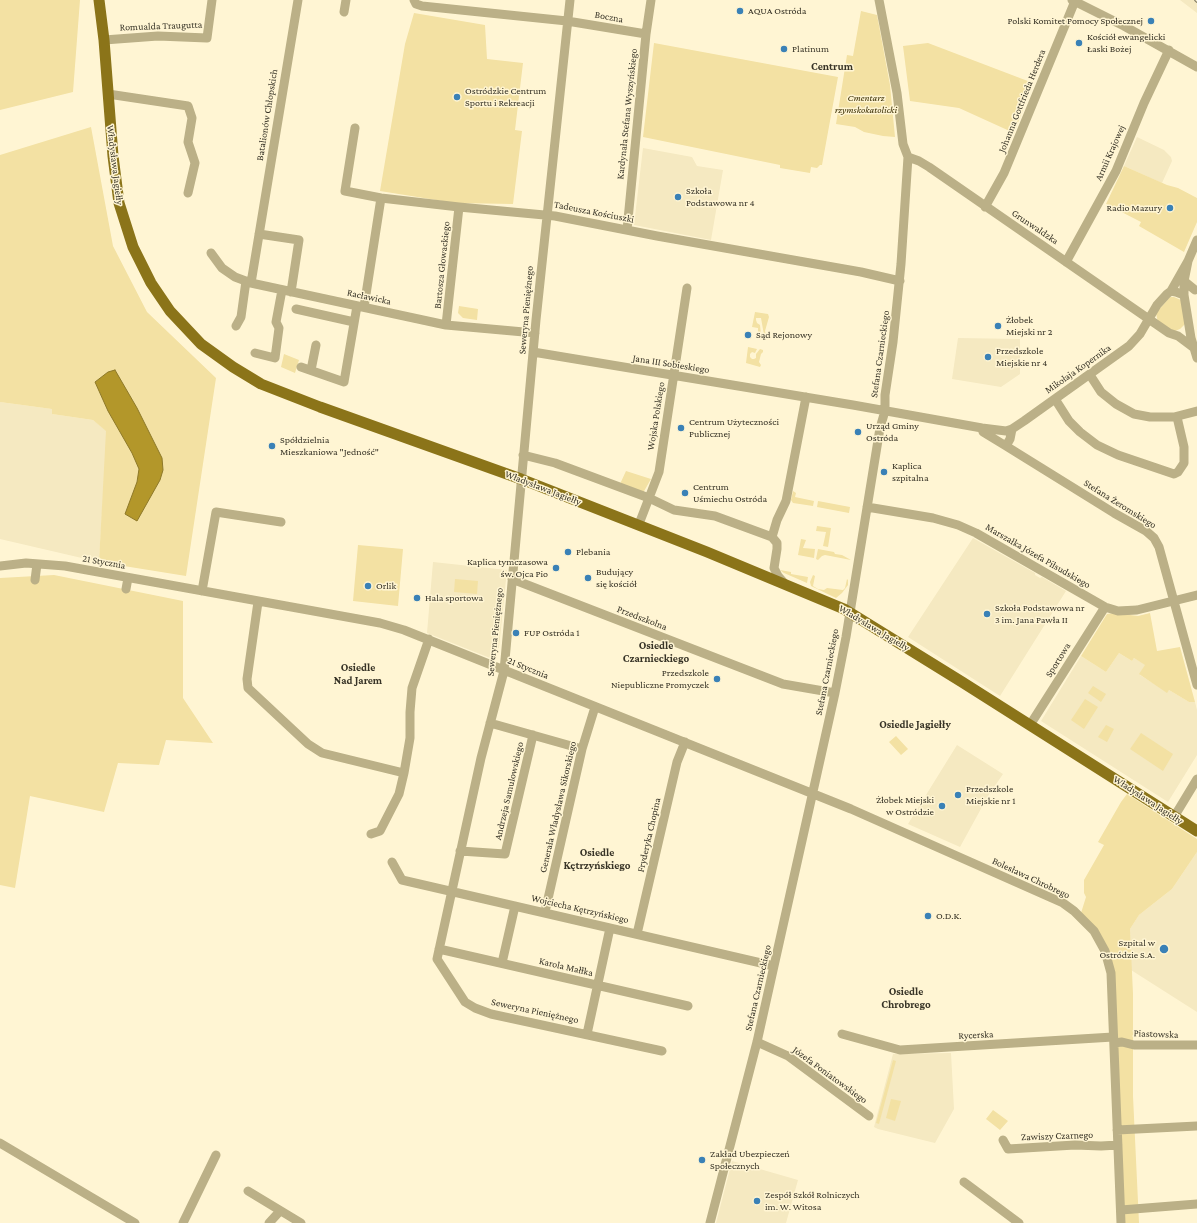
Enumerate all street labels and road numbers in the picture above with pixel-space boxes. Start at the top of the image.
street label: Boczna [594,9,624,25]
street label: Romualda Traugutta [119,19,203,33]
street label: Kardynała Stefana Wyszyńskiego [614,48,640,180]
street label: Johanna Gottfrieda Herdera [996,48,1048,154]
street label: Batalionów Chłopskich [254,68,280,162]
street label: Armii Krajowej [1092,123,1128,183]
street label: Władysława Jagiełły [104,124,126,206]
street label: Tadeusza Kościuszki [553,198,635,226]
street label: Grunwaldzka [1009,207,1061,247]
street label: Bartosza Głowackiego [431,221,453,309]
street label: Seweryna Pieniężnego [516,265,536,355]
street label: Racławicka [346,286,392,308]
street label: Stefana Czarnieckiego [868,310,892,398]
street label: Mikołaja Kopernika [1043,342,1113,396]
street label: Jana III Sobieskiego [632,352,710,376]
street label: Wojska Polskiego [645,381,667,451]
street label: Władysława Jagiełły [503,468,583,508]
street label: Stefana Żeromskiego [1082,477,1158,531]
street label: Marszałka Józefa Piłsudskiego [983,521,1093,591]
street label: 21 Stycznia [82,552,126,572]
street label: Seweryna Pieniężnego [484,587,506,677]
street label: Władysława Jagiełły [836,602,912,654]
street label: Przedszkolna [615,603,669,633]
street label: Stefana Czarnieckiego [813,628,841,716]
street label: Sportowa [1043,640,1073,680]
street label: 21 Stycznia [506,654,550,682]
street label: Generała Władysława Sikorskiego [537,740,579,874]
street label: Andrzeja Samulowskiego [492,741,526,841]
street label: Władysława Jagiełły [1111,773,1185,827]
street label: Fryderyka Chopina [635,797,663,873]
street label: Bolesława Chrobrego [990,855,1072,901]
street label: Wojciecha Kętrzyńskiego [530,892,630,926]
street label: Stefana Czarnieckiego [742,944,774,1032]
street label: Karola Małłka [538,955,594,979]
street label: Seweryna Pieniężnego [490,996,580,1026]
street label: Piastowska [1133,1027,1179,1041]
street label: Rycerska [958,1028,994,1042]
street label: Józefa Poniatowskiego [790,1044,870,1106]
street label: Zawiszy Czarnego [1021,1129,1093,1143]

